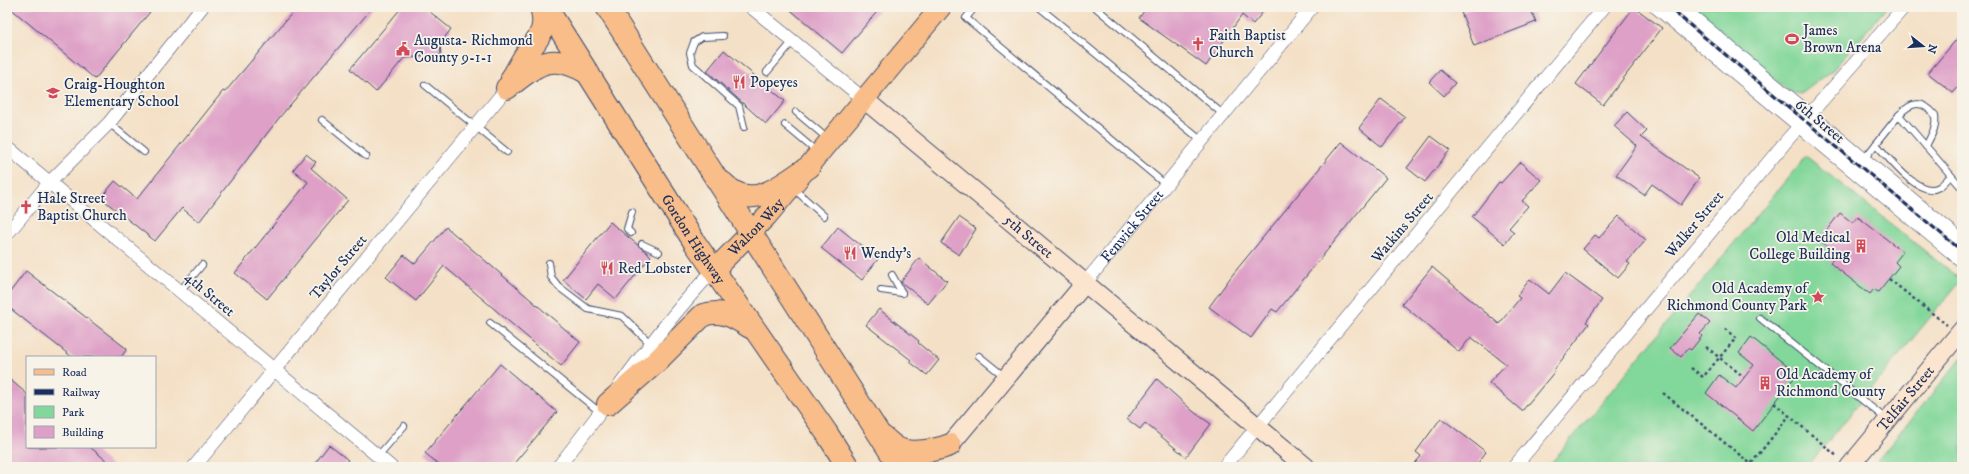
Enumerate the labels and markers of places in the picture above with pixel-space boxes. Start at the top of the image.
place label: James Brown Arena [1801,21,1882,57]
place label: Faith Baptist Church [1209,26,1286,62]
place label: Augusta- Richmond County 9-1-1 [414,31,533,67]
sports icon: James Brown Arena [1784,31,1800,47]
church icon: Faith Baptist Church [1190,36,1206,52]
public building icon: Augusta- Richmond County 9-1-1 [395,41,411,57]
place label: Popeyes [750,73,798,92]
restaurant icon: Popeyes [731,74,747,90]
place label: Craig-Houghton Elementary School [64,75,179,111]
school or university icon: Craig-Houghton Elementary School [45,85,61,101]
place label: Hale Street Baptist Church [37,189,127,225]
church icon: Hale Street Baptist Church [18,199,34,215]
place label: Old Medical College Building [1749,228,1851,264]
building icon: Old Medical College Building [1853,238,1869,254]
place label: Wendy's [860,244,911,263]
restaurant icon: Wendy's [842,245,858,261]
place label: Red Lobster [618,259,692,278]
restaurant icon: Red Lobster [599,260,615,276]
place label: Old Academy of Richmond County Park [1666,279,1809,315]
place icon: Old Academy of Richmond County Park [1810,289,1826,305]
place label: Old Academy of Richmond County [1776,365,1886,401]
building icon: Old Academy of Richmond County [1757,375,1773,391]

